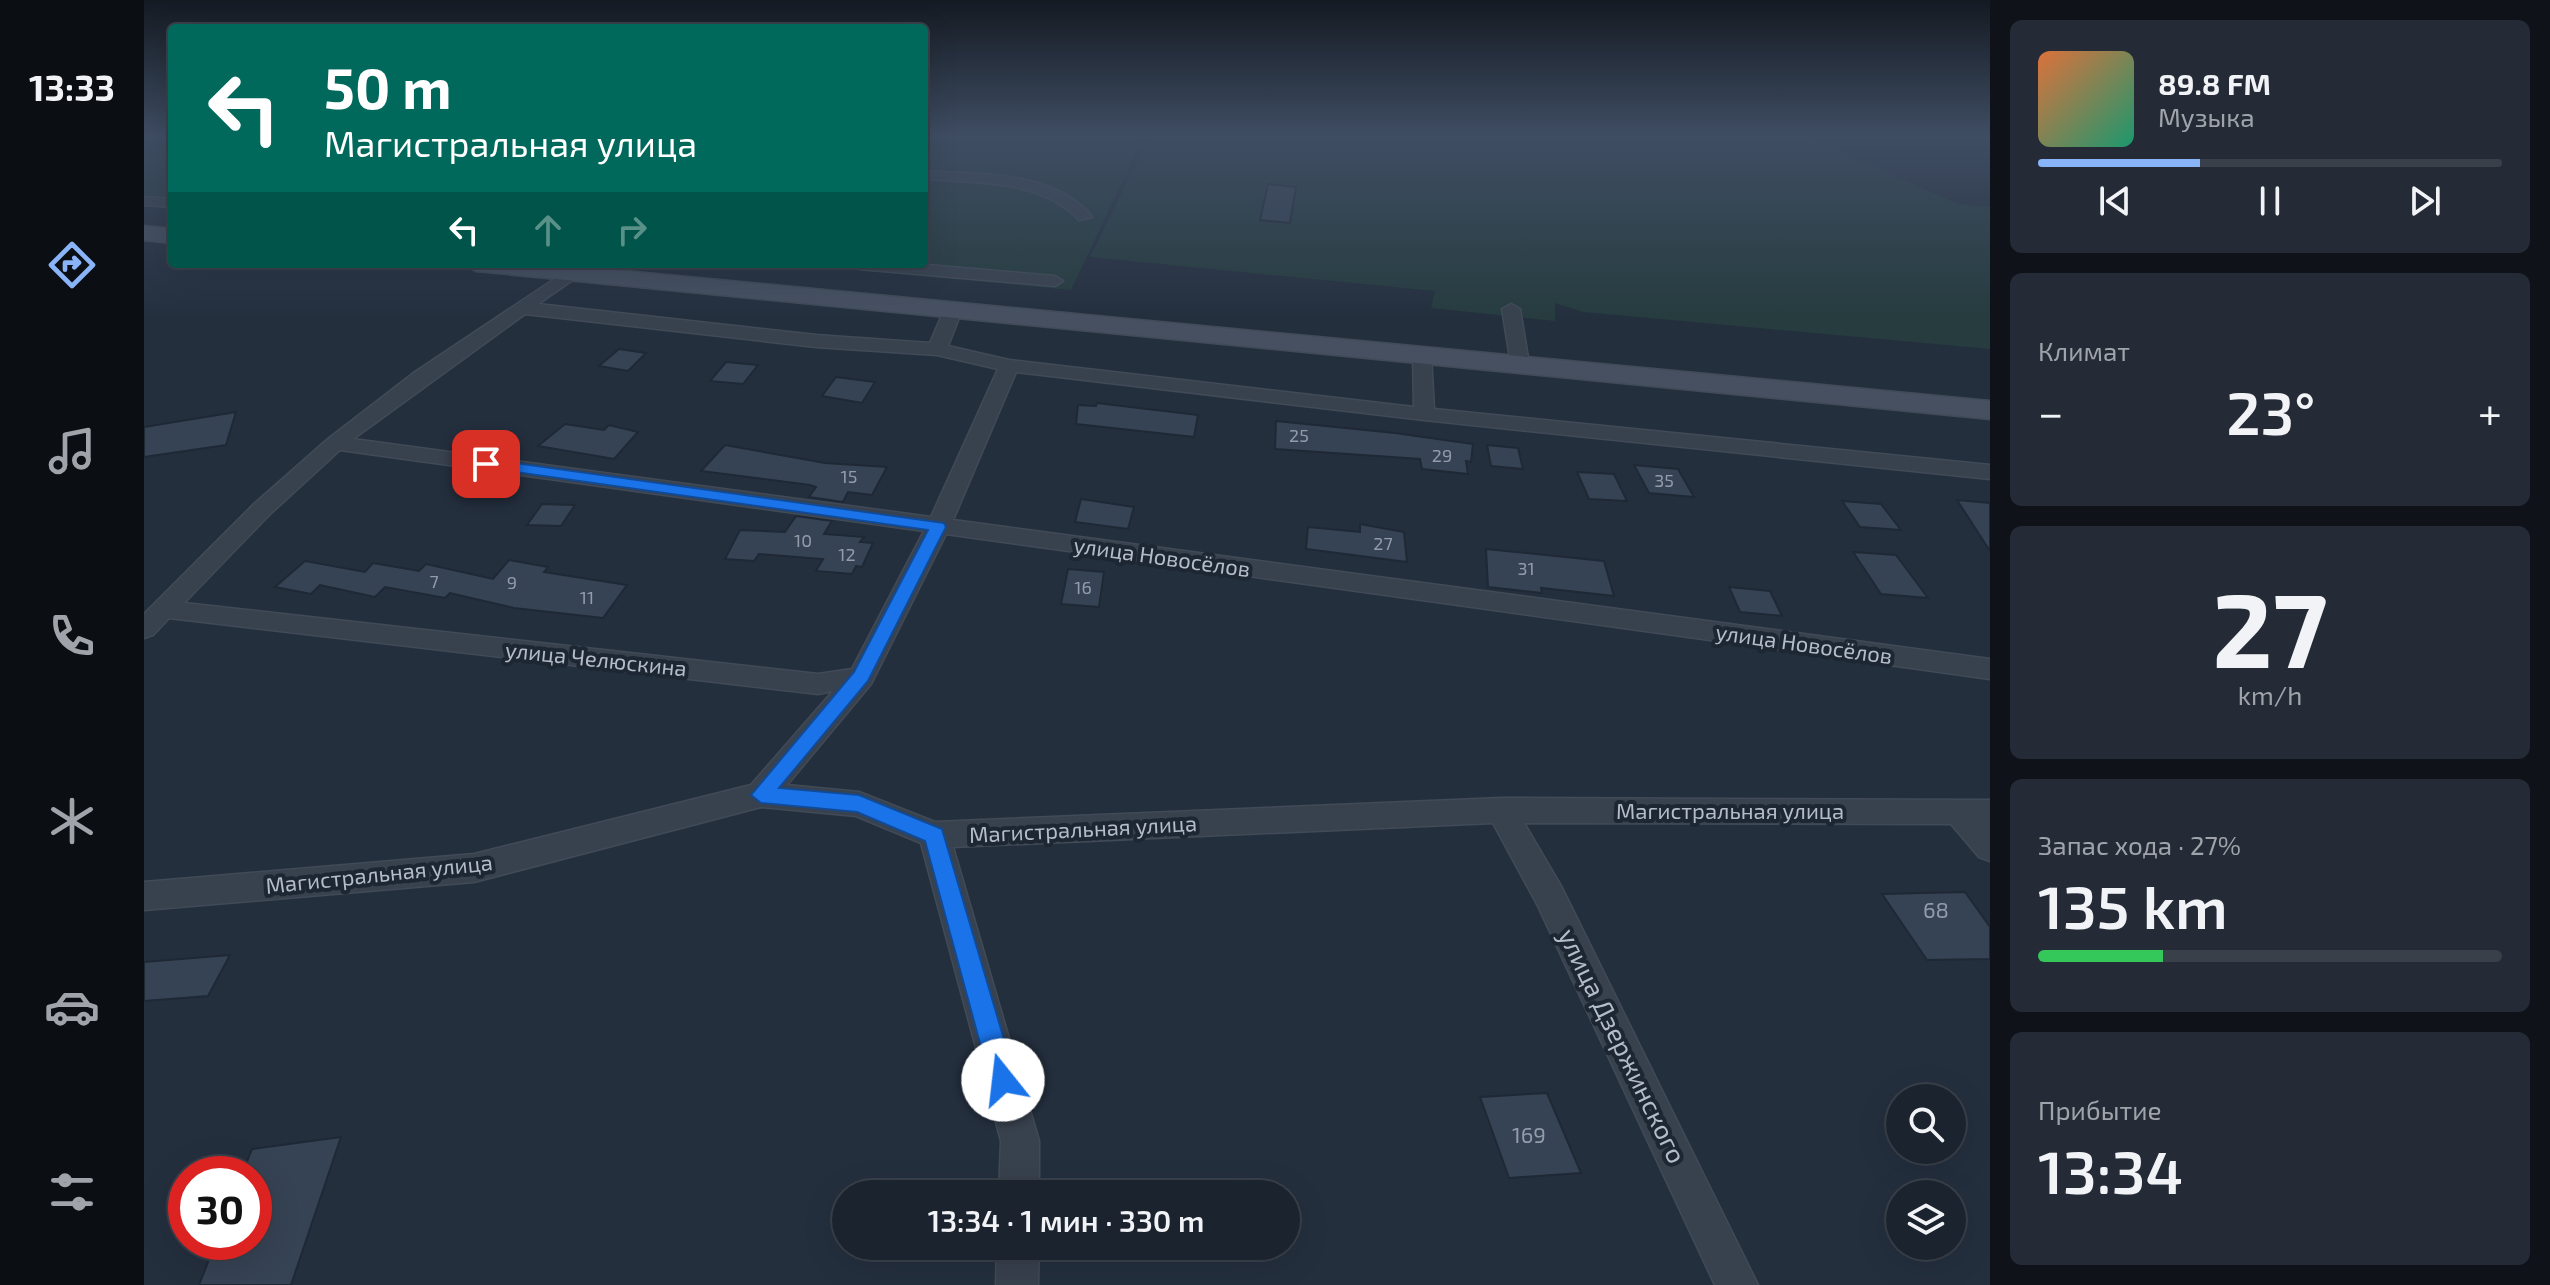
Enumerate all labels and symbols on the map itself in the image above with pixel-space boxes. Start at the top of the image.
house number: 25 [1289,424,1309,446]
pin [452,430,520,498]
house number: 29 [1432,444,1452,466]
house number: 15 [841,465,857,487]
house number: 35 [1654,469,1674,491]
house number: 10 [794,529,812,551]
street label: улица Новосёлов [1072,531,1252,582]
house number: 27 [1373,532,1393,554]
house number: 12 [838,543,856,565]
house number: 31 [1517,557,1535,579]
house number: 7 [429,570,439,592]
house number: 9 [507,571,517,593]
house number: 16 [1074,576,1092,598]
house number: 11 [580,586,594,608]
street label: улица Новосёлов [1714,618,1894,669]
street label: улица Челюскина [504,636,688,681]
street label: Магистральная улица [1616,797,1844,824]
street label: Магистральная улица [968,809,1198,848]
street label: Магистральная улица [264,848,494,899]
house number: 68 [1923,896,1949,922]
street label: улица Дзержинского [1552,923,1694,1168]
position arrow [961,1038,1045,1122]
house number: 169 [1512,1121,1546,1147]
speed limit sign: 30 [168,1156,272,1260]

